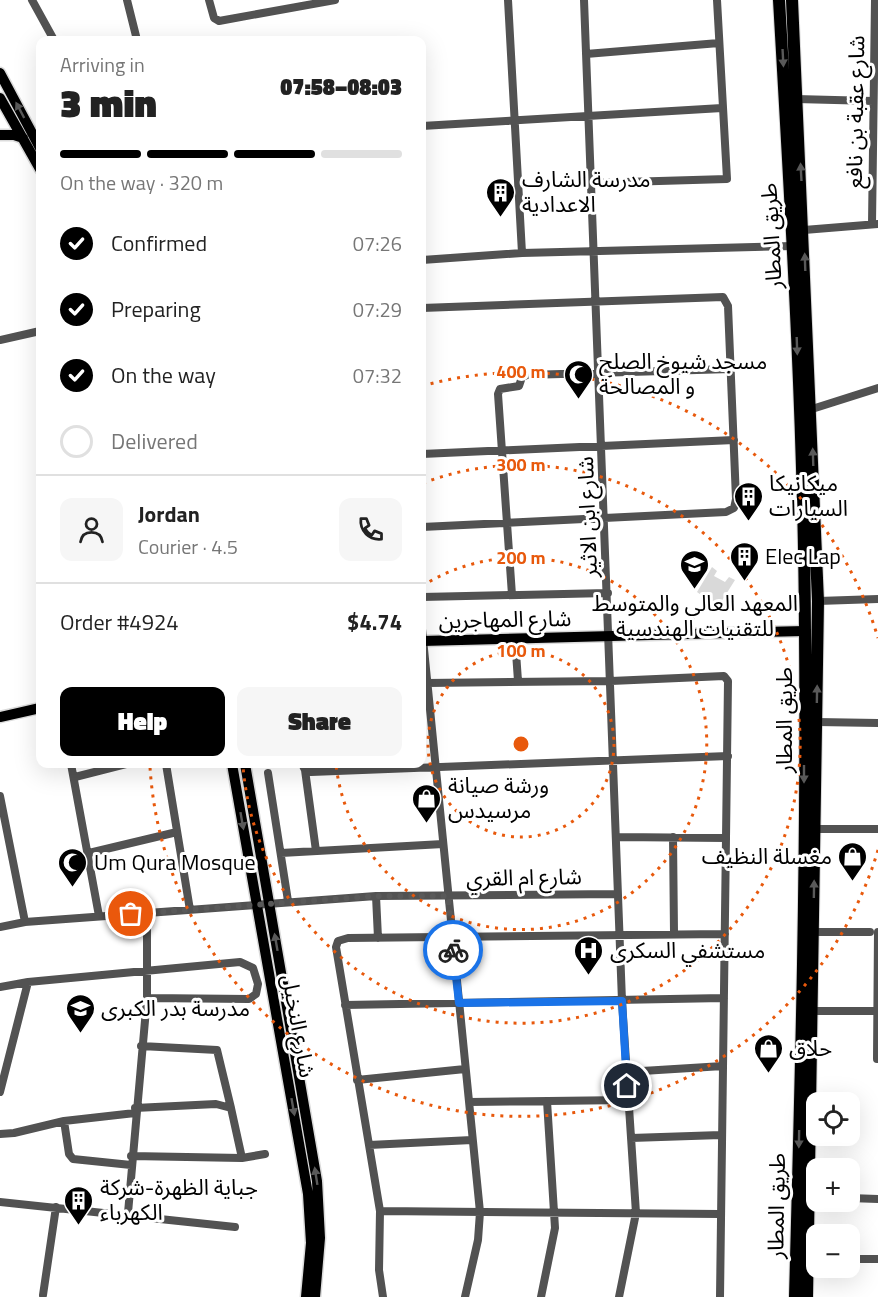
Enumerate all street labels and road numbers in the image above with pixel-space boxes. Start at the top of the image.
street label: شارع عقبة بن نافع [837,35,873,189]
street label: طريق المطار [751,182,791,291]
street label: شارع ابن الاثير [568,456,606,579]
street label: شارع المهاجرين [438,601,572,637]
street label: طريق المطار [767,667,801,774]
street label: شارع ام القري [466,859,582,895]
street label: شارع النخيل [273,972,325,1080]
street label: طريق المطار [758,1153,794,1260]

